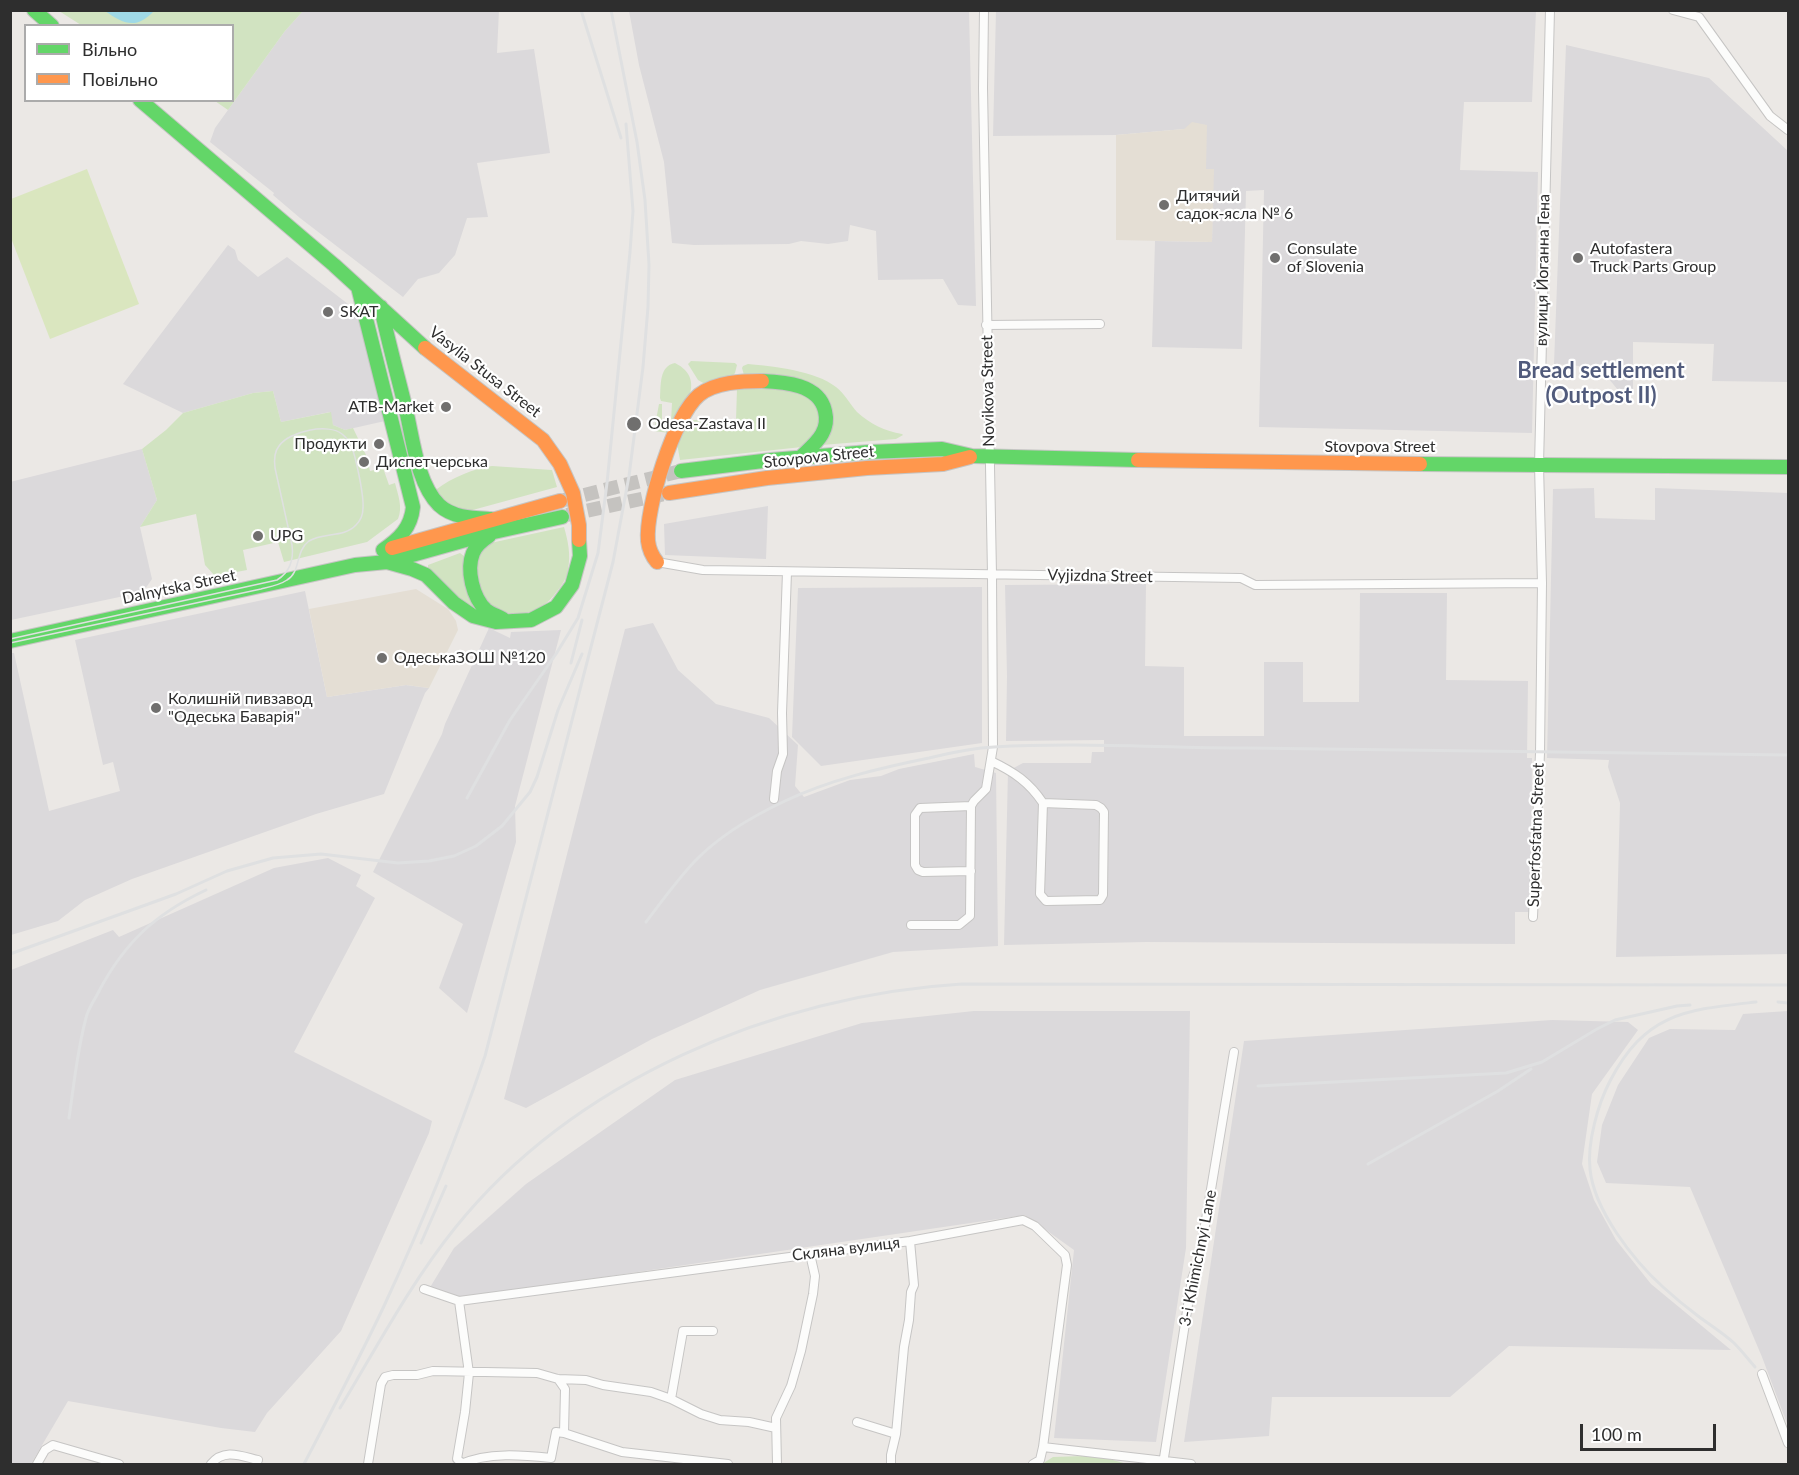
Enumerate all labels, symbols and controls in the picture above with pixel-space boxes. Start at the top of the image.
legend [24,24,234,102]
text: Вільно [82,38,137,60]
text: Повільно [82,68,158,90]
place label: Дитячий садок-ясла № 6 [1176,186,1293,224]
street label: вулиця Йоганна Гена [1532,194,1554,346]
marker: Дитячий садок-ясла № 6 [1157,198,1171,212]
place label: Consulate of Slovenia [1287,239,1364,277]
place label: Autofastera Truck Parts Group [1590,239,1716,277]
marker: Consulate of Slovenia [1268,251,1282,265]
marker: Autofastera Truck Parts Group [1571,251,1585,265]
place label: SKAT [340,302,378,322]
marker: SKAT [321,305,335,319]
street label: Vasylia Stusa Street [425,322,545,422]
street label: Novikova Street [977,335,999,447]
district label: Bread settlement (Outpost II) [1517,358,1685,410]
place label: ATB-Market [348,397,434,417]
marker: ATB-Market [439,400,453,414]
place label: Odesa-Zastava II [648,414,766,434]
marker: Odesa-Zastava II [625,415,643,433]
place label: Продукти [294,434,367,454]
marker: Продукти [372,437,386,451]
street label: Stovpova Street [1324,437,1436,457]
street label: Stovpova Street [763,442,875,472]
place label: Диспетчерська [376,452,488,472]
marker: Диспетчерська [357,455,371,469]
place label: UPG [270,526,303,546]
marker: UPG [251,529,265,543]
street label: Vyjizdna Street [1047,565,1153,587]
street label: Dalnytska Street [120,566,238,608]
place label: ОдеськаЗОШ №120 [394,648,546,668]
marker: ОдеськаЗОШ №120 [375,651,389,665]
place label: Колишній пивзавод "Одеська Баварія" [168,689,313,727]
marker: Колишній пивзавод "Одеська Баварія" [149,701,163,715]
street label: Superfosfatna Street [1524,763,1548,907]
street label: 3-i Khimichnyi Lane [1175,1188,1221,1328]
street label: Скляна вулиця [791,1233,901,1265]
scale bar [1583,1412,1720,1450]
text: 100 m [1591,1423,1642,1445]

